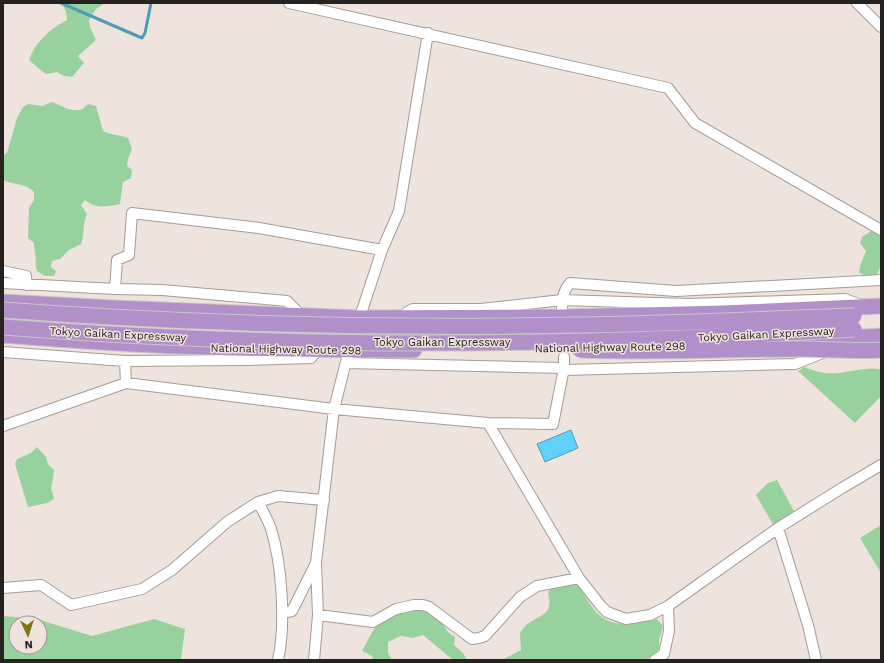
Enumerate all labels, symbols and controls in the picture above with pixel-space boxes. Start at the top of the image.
street label: Tokyo Gaikan Expressway [49,324,187,345]
street label: Tokyo Gaikan Expressway [697,324,835,345]
street label: Tokyo Gaikan Expressway [374,336,511,349]
street label: National Highway Route 298 [534,340,686,355]
street label: National Highway Route 298 [210,342,362,357]
north arrow [8,615,48,655]
text: N [24,638,33,651]

